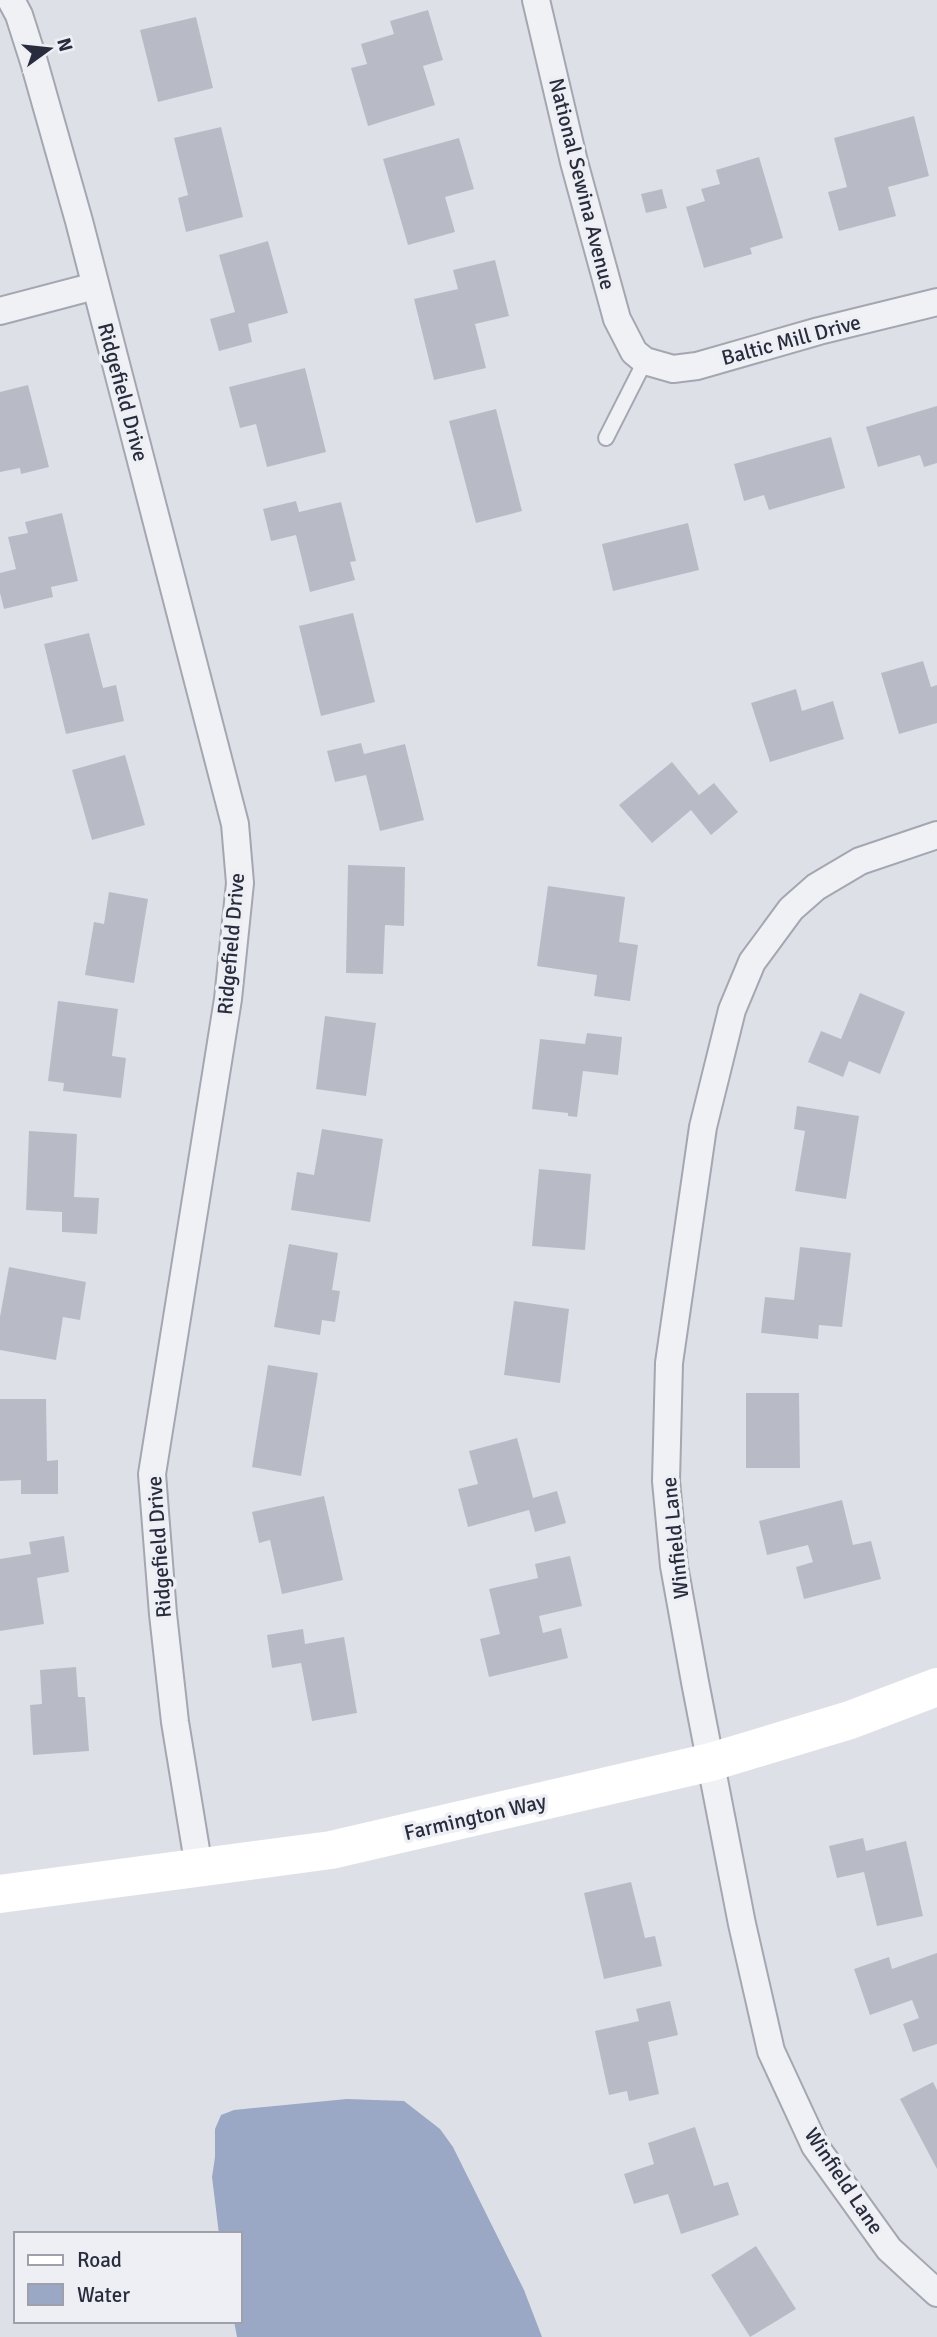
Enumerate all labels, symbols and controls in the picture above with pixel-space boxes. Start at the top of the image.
north arrow [14,14,84,84]
text: N [51,35,78,54]
street label: National Sewina Avenue [543,75,621,293]
street label: Baltic Mill Drive [718,309,864,371]
street label: Ridgefield Drive [92,320,154,464]
street label: Ridgefield Drive [212,872,250,1016]
street label: Ridgefield Drive [141,1475,177,1619]
street label: Winfield Lane [656,1476,694,1600]
street label: Farmington Way [401,1788,549,1846]
street label: Winfield Lane [799,2123,889,2239]
legend [14,2232,242,2323]
text: Road [77,2247,122,2273]
text: Water [77,2282,130,2308]

